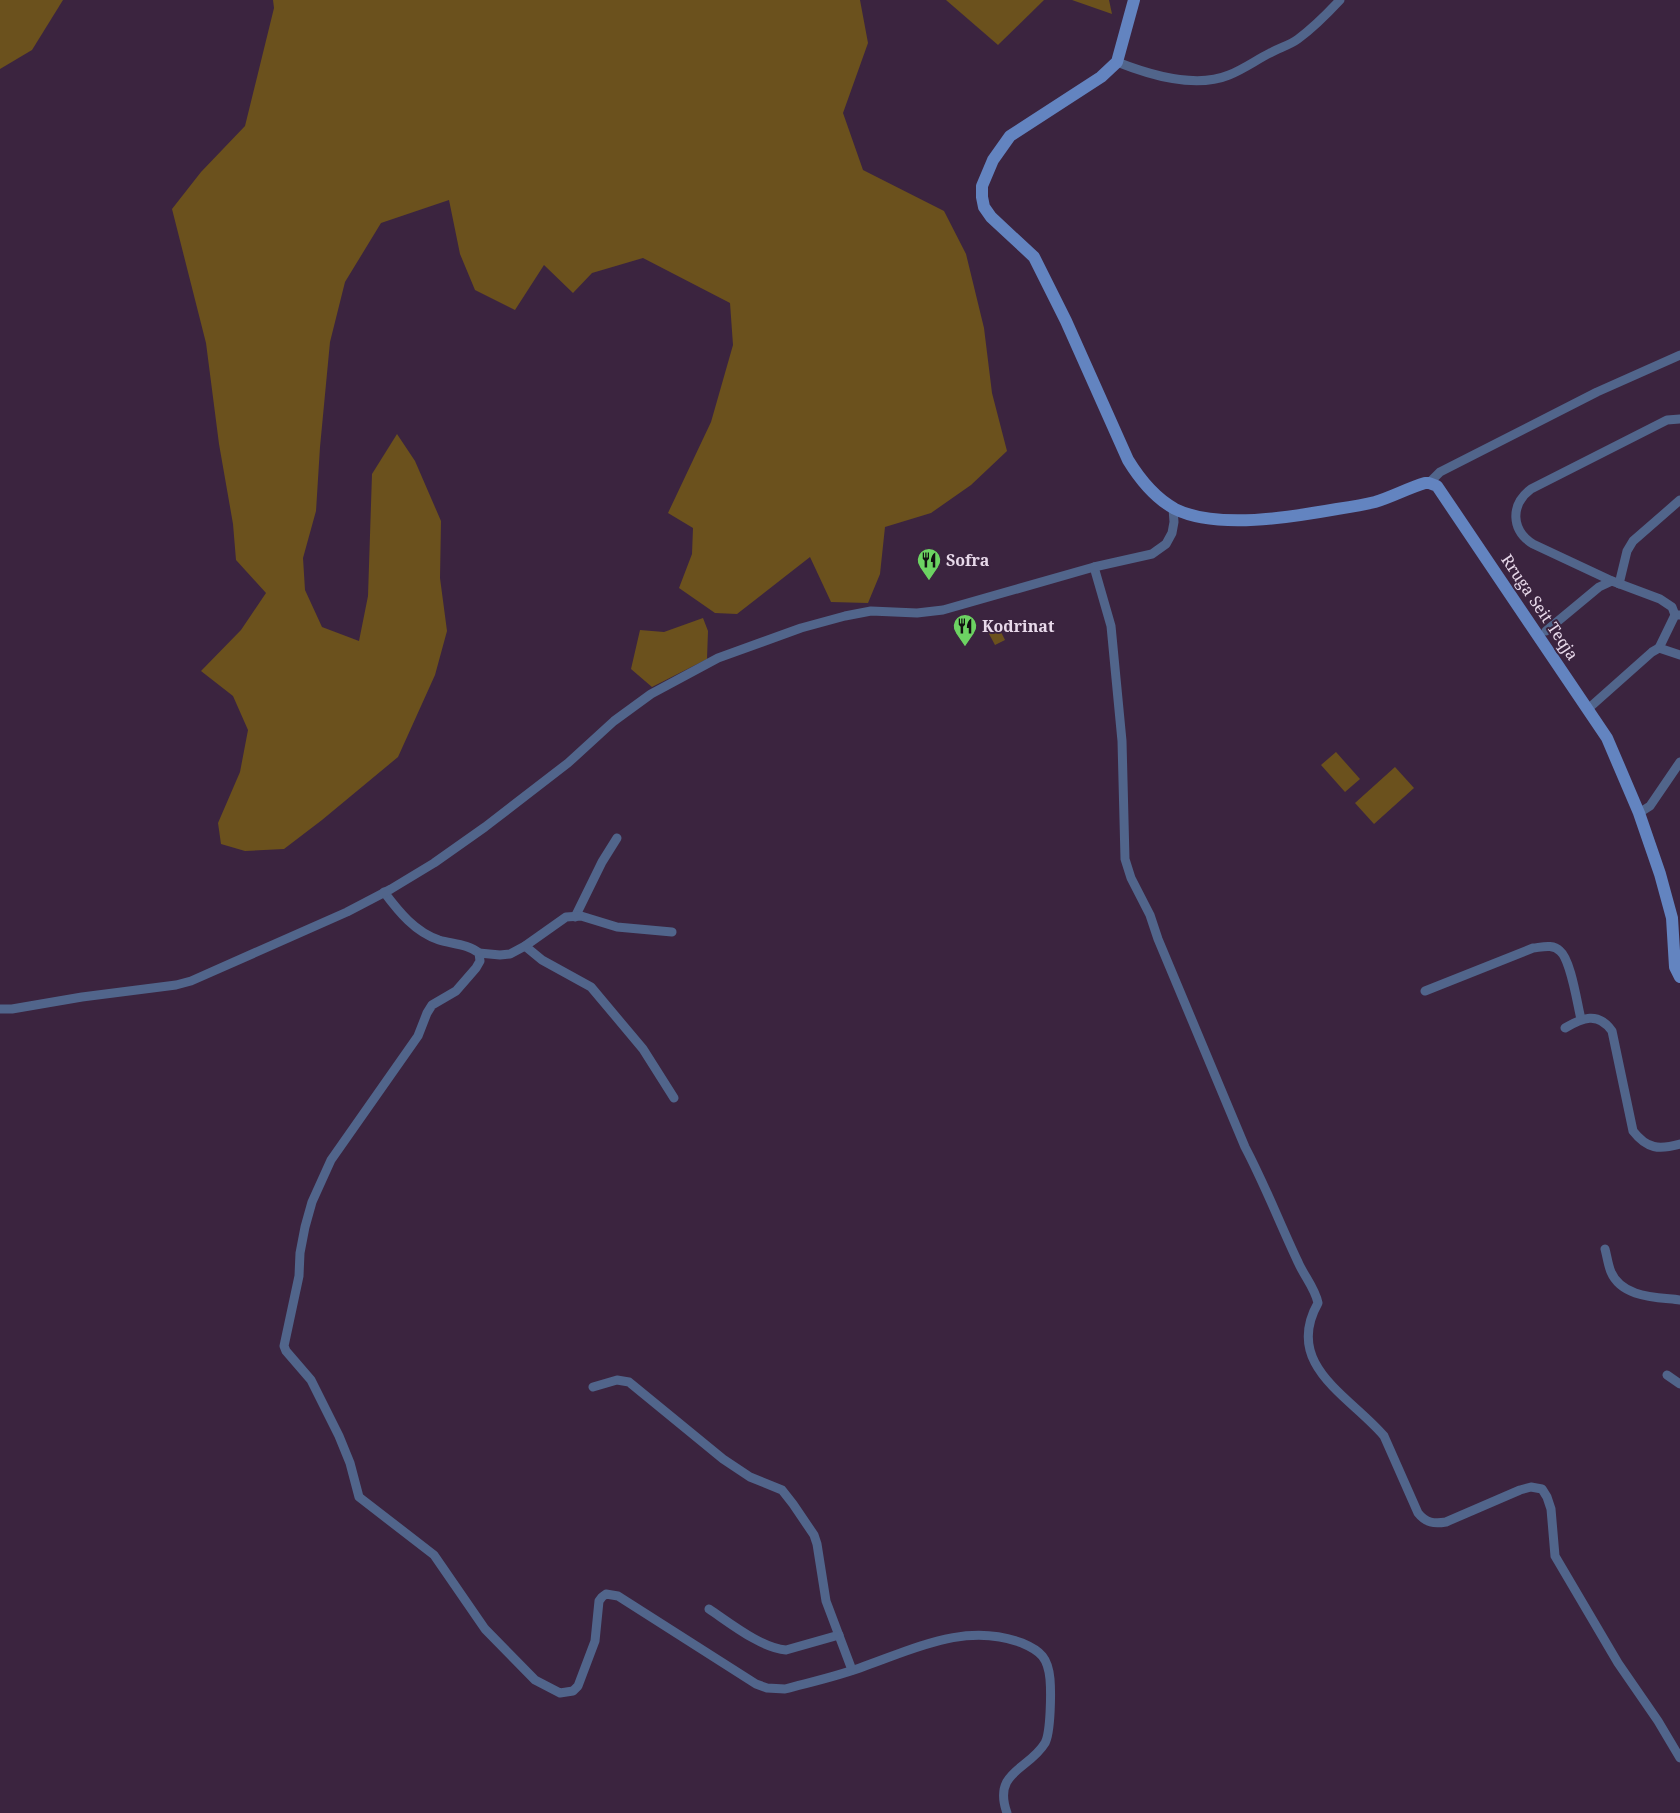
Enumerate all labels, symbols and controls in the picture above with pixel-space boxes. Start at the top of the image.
restaurant icon: Sofra [916,547,942,581]
place label: Sofra [946,549,990,571]
street label: Rruga Seit Teqja [1496,550,1584,664]
restaurant icon: Kodrinat [952,613,978,647]
place label: Kodrinat [982,615,1055,637]

